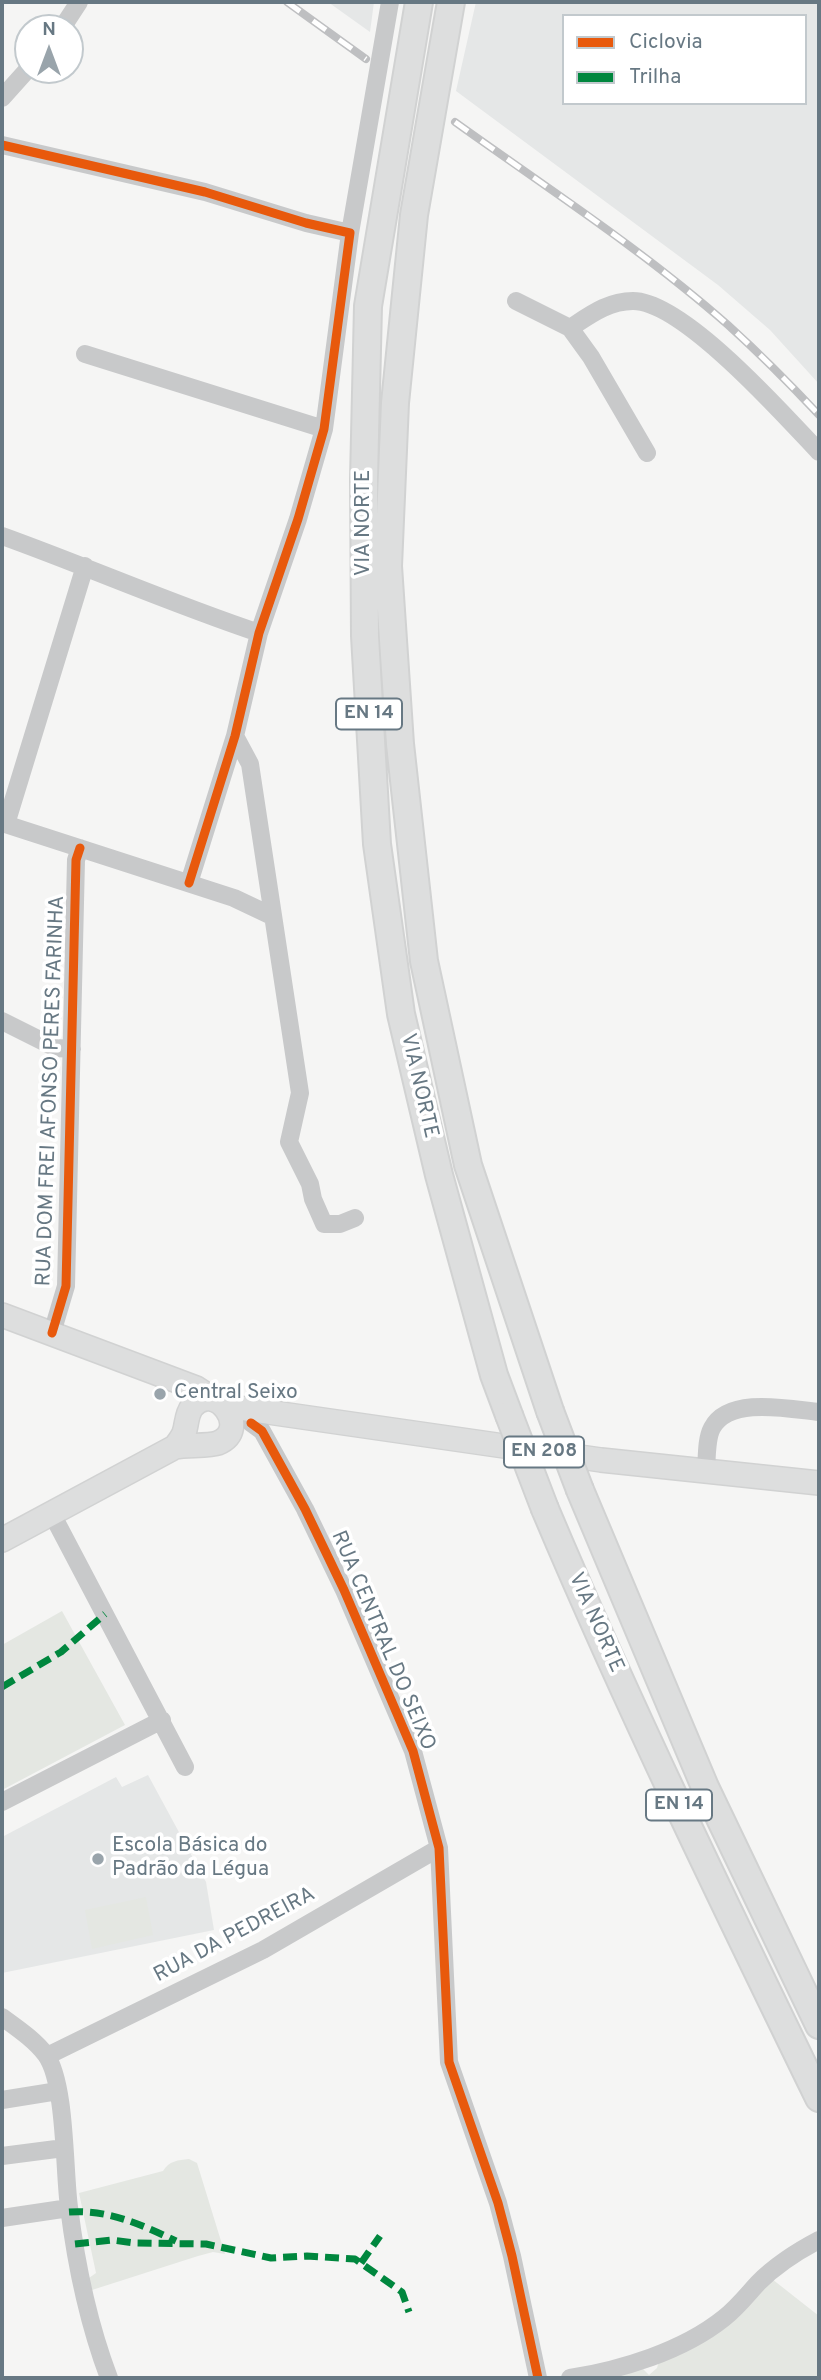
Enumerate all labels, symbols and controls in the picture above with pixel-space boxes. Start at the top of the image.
north arrow [14,14,84,84]
legend [562,14,807,105]
text: N [42,18,56,42]
text: Ciclovia [629,29,703,56]
text: Trilha [629,64,681,91]
street label: VIA NORTE [352,470,378,576]
road number: EN 14 [336,698,402,730]
street label: RUA DOM FREI AFONSO PERES FARINHA [33,895,71,1287]
street label: VIA NORTE [394,1031,442,1141]
place label: Central Seixo [174,1381,298,1407]
marker: Central Seixo [152,1386,168,1402]
road number: EN 208 [504,1436,584,1468]
street label: RUA CENTRAL DO SEIXO [324,1527,440,1755]
street label: VIA NORTE [562,1569,628,1677]
road number: EN 14 [646,1789,712,1820]
place label: Escola Básica do Padrão da Légua [112,1834,269,1884]
marker: Escola Básica do Padrão da Légua [90,1851,106,1867]
street label: RUA DA PEDREIRA [150,1883,320,1989]

